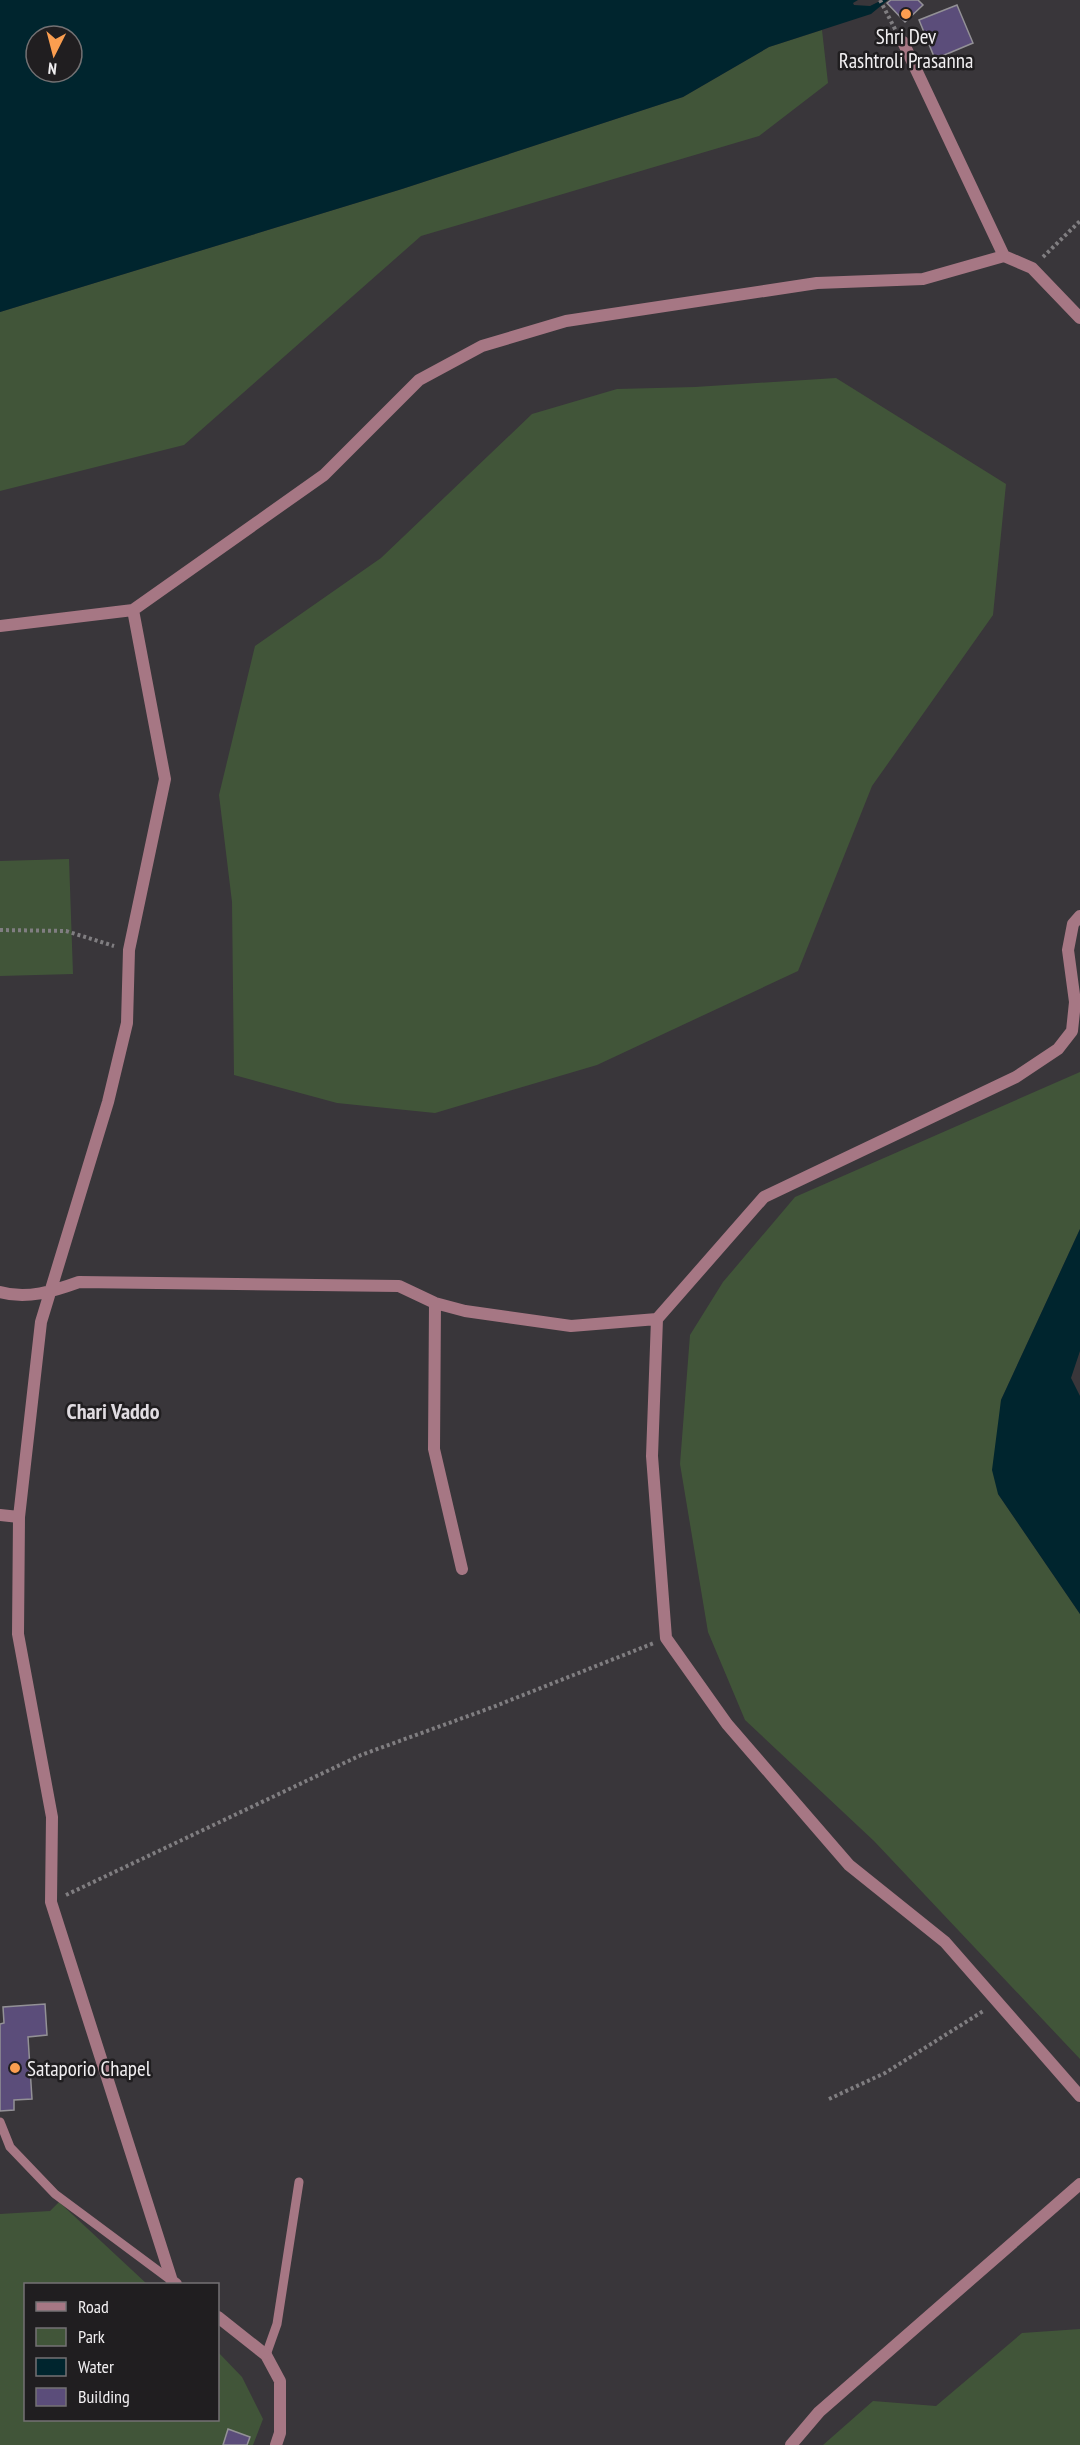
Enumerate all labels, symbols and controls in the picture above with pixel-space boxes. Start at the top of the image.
marker: Shri Dev Rashtroli Prasanna [899,7,913,21]
place label: Shri Dev Rashtroli Prasanna [839,23,973,74]
north arrow [24,24,84,84]
text: N [47,59,58,79]
district label: Chari Vaddo [67,1397,160,1425]
place label: Sataporio Chapel [27,2055,151,2082]
marker: Sataporio Chapel [8,2061,22,2075]
legend [24,2283,219,2421]
text: Road [78,2295,109,2318]
text: Park [78,2325,105,2348]
text: Water [78,2355,114,2378]
text: Building [78,2385,130,2408]

